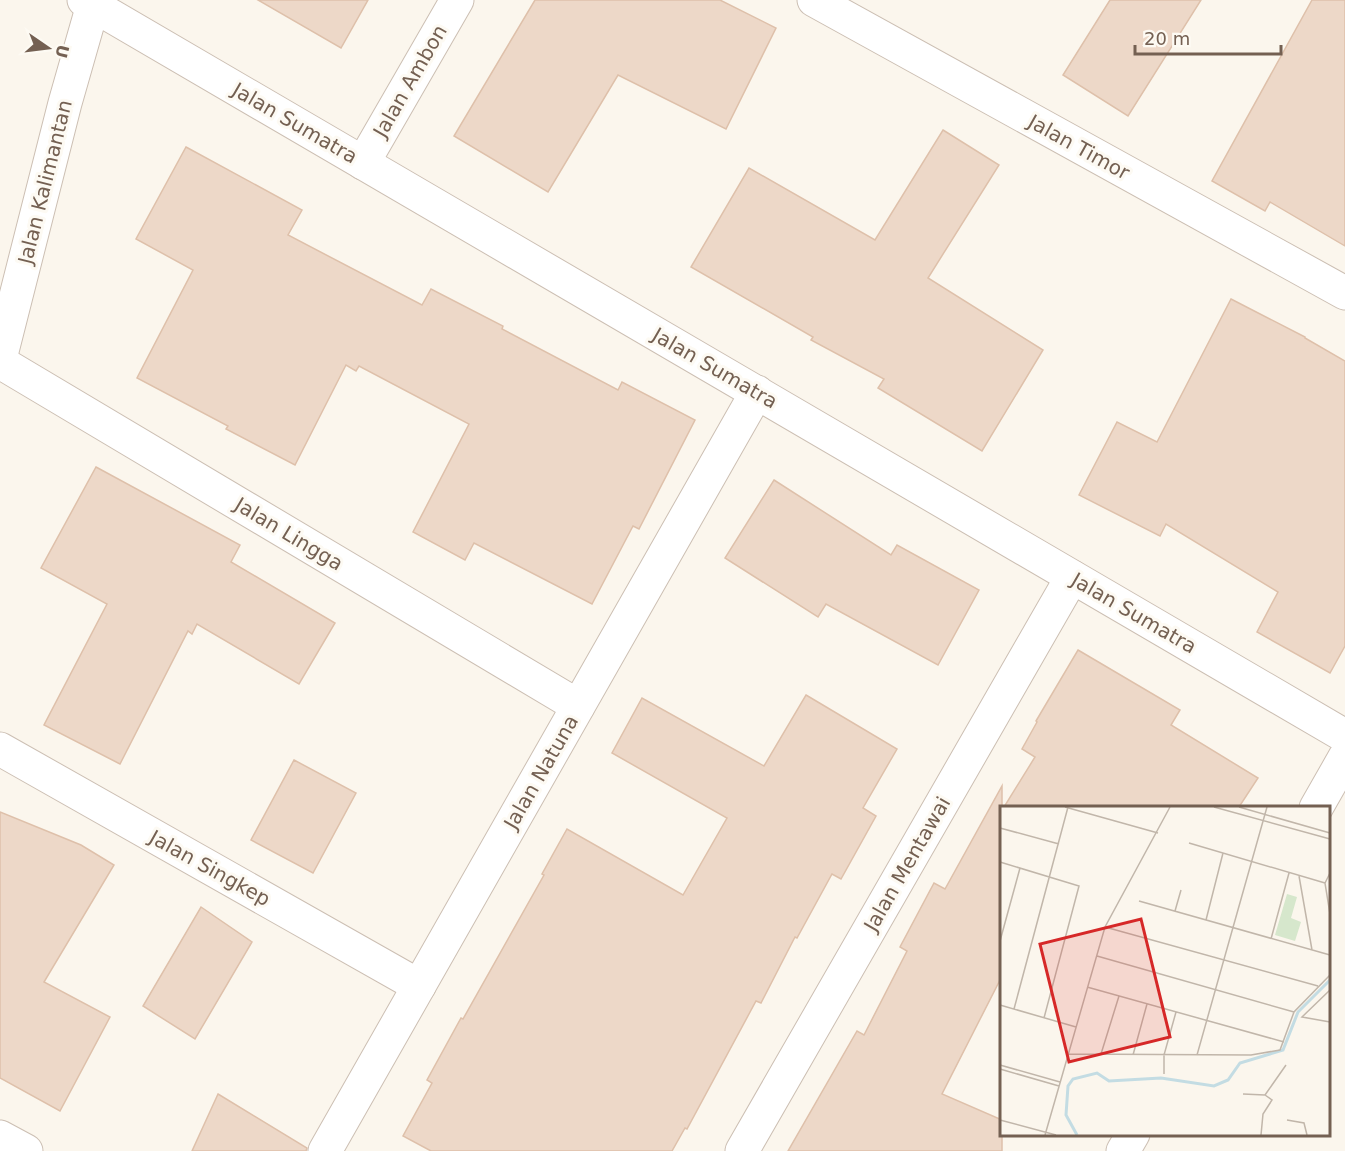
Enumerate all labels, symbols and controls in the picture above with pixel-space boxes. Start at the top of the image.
north arrow [18,18,78,78]
scale bar [1135,18,1280,56]
street label: Jalan Ambon [367,21,452,143]
text: 20 m [1144,28,1190,49]
text: U [51,43,73,60]
street label: Jalan Sumatra [226,76,362,169]
street label: Jalan Kalimantan [13,97,77,269]
street label: Jalan Timor [1022,108,1135,185]
street label: Jalan Sumatra [646,321,782,414]
street label: Jalan Lingga [229,491,347,576]
street label: Jalan Sumatra [1065,566,1201,659]
street label: Jalan Natuna [498,711,583,835]
street label: Jalan Mentawai [858,792,955,937]
inset map [1000,806,1330,1136]
street label: Jalan Singkep [144,824,275,911]

